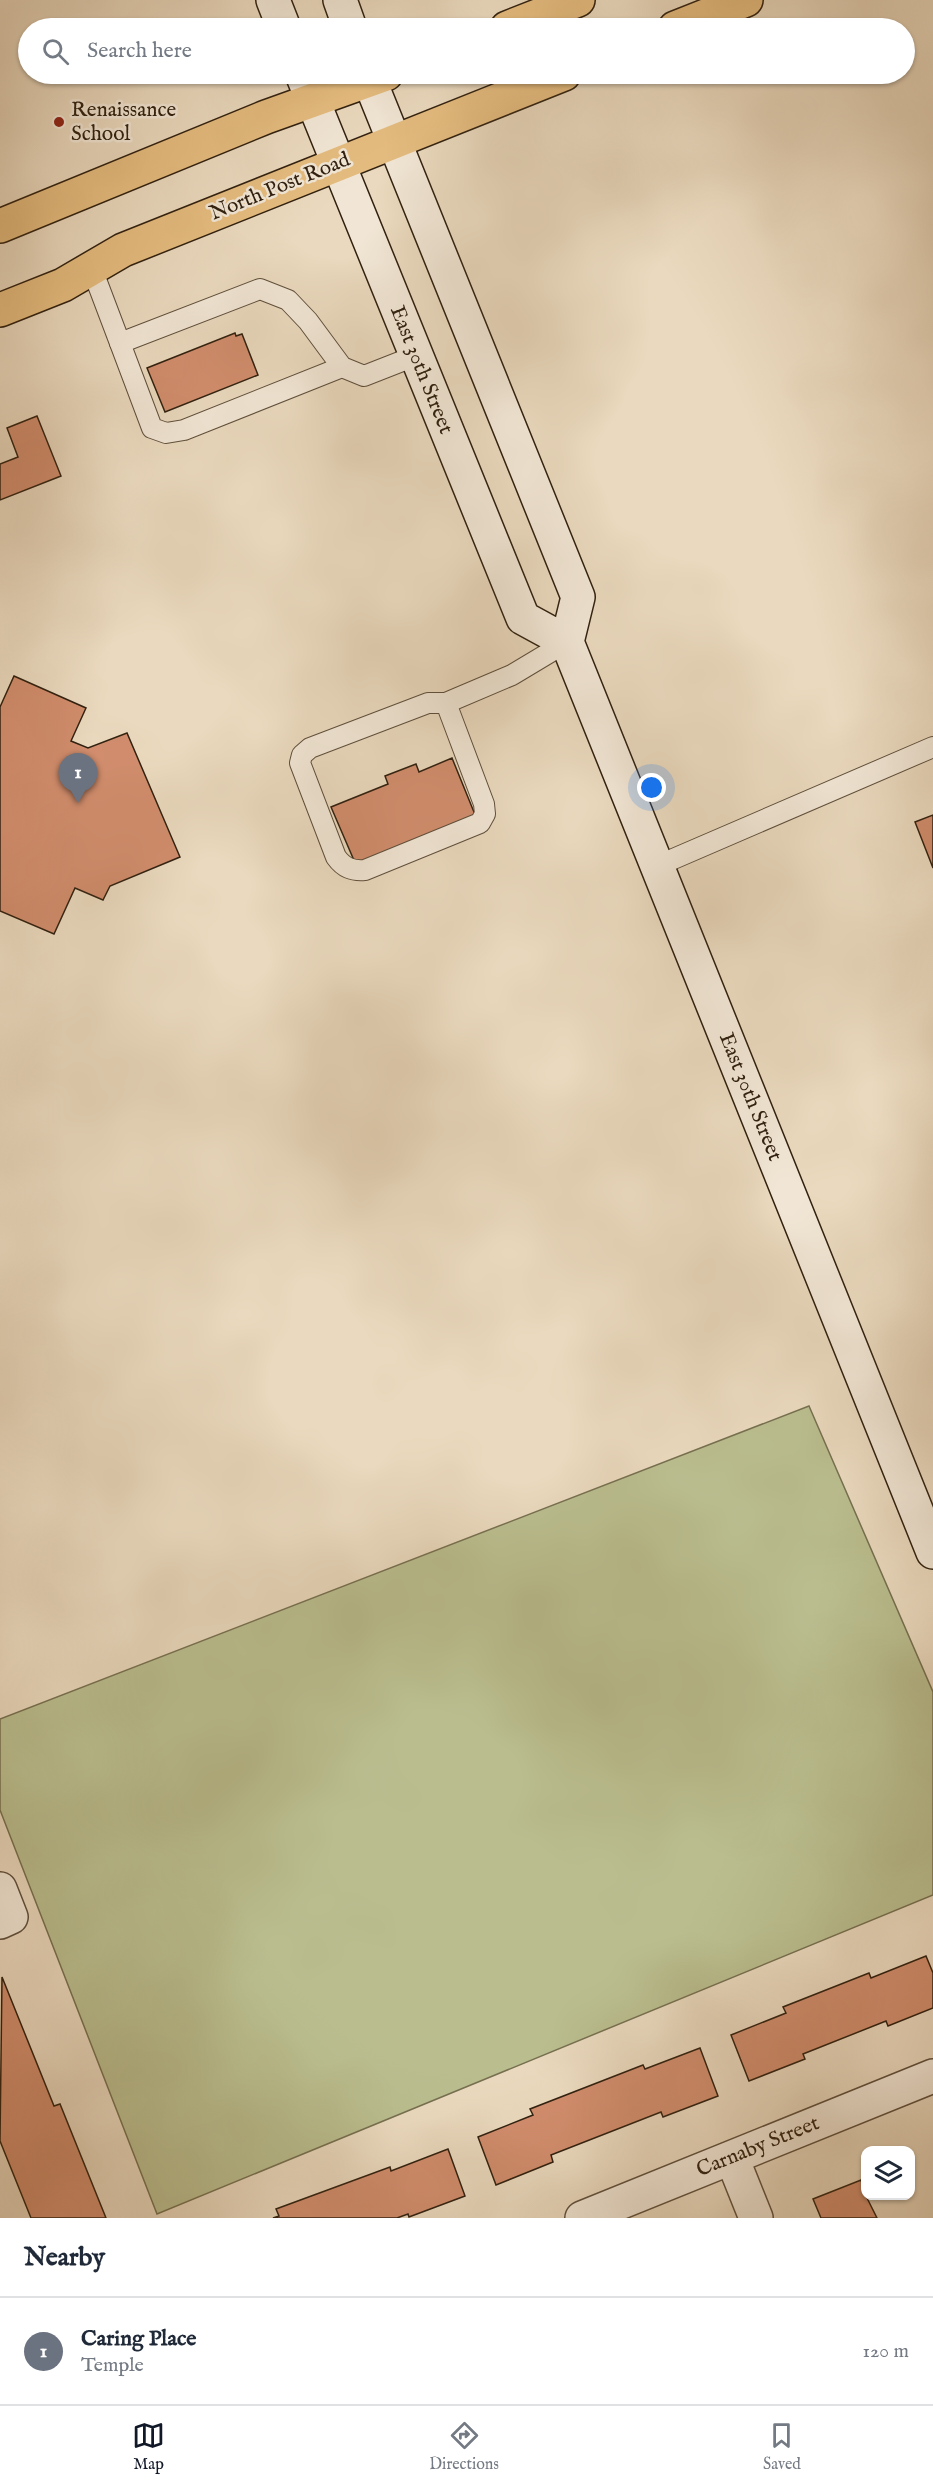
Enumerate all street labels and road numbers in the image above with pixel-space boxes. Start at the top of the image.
street label: North Post Road [206,146,355,227]
street label: East 30th Street [383,302,459,438]
street label: East 30th Street [712,1029,788,1165]
street label: Carnaby Street [693,2110,823,2184]

